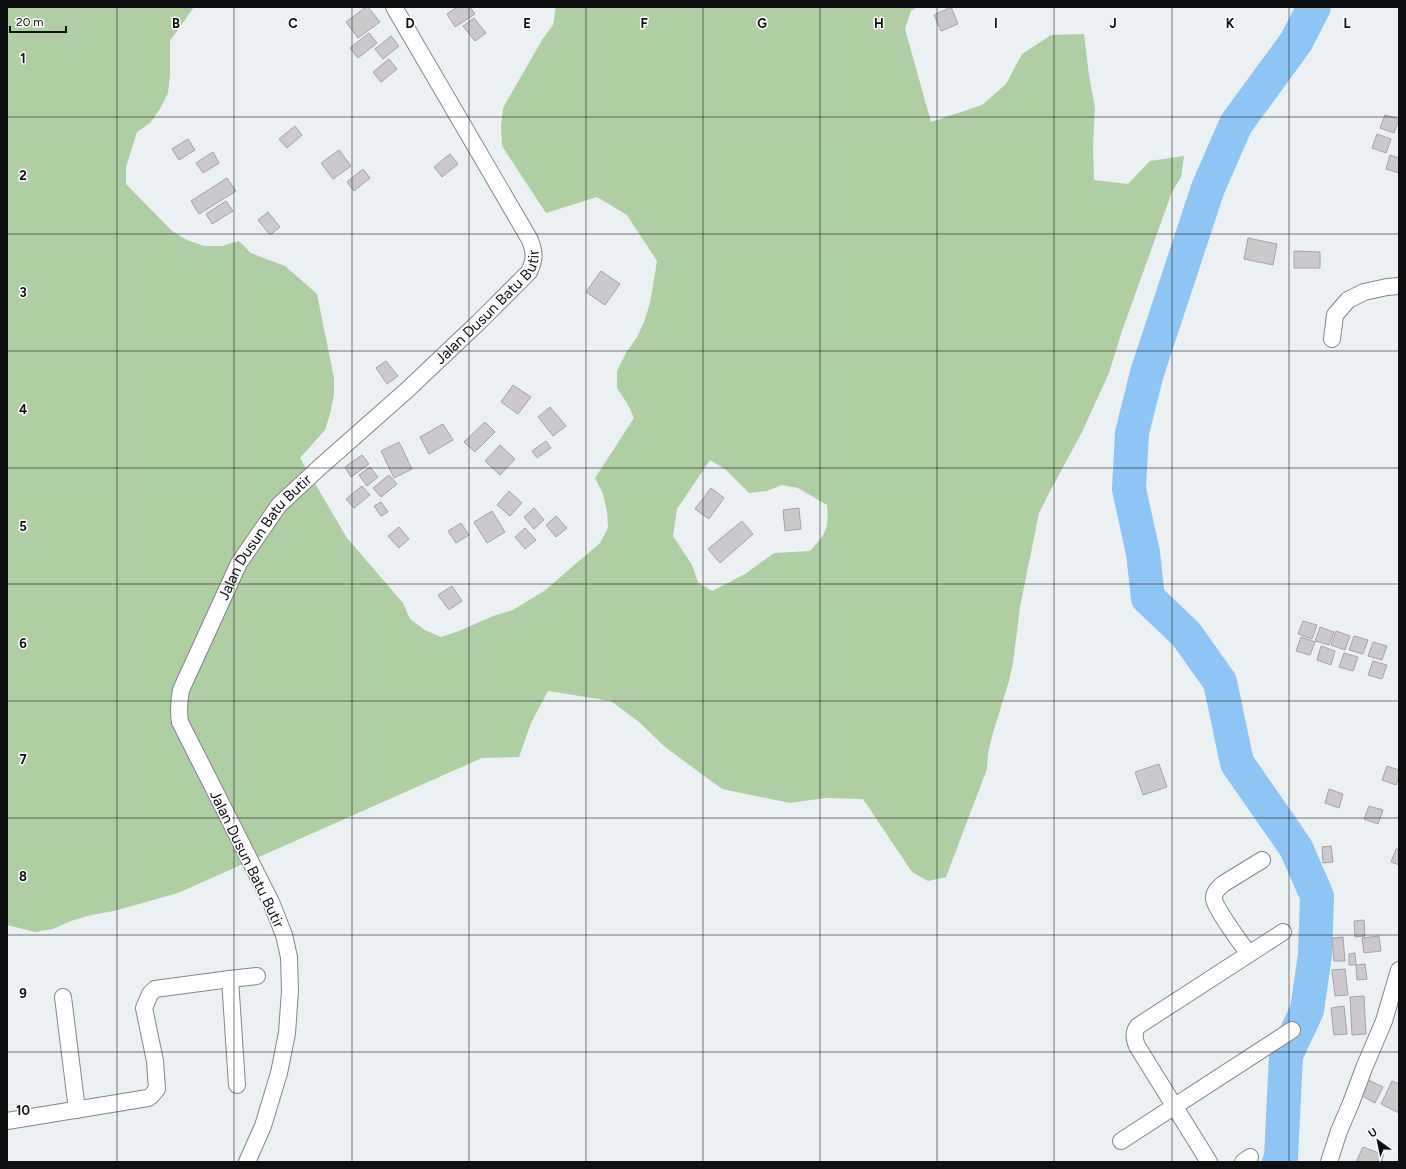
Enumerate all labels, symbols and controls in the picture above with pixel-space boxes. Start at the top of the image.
scale bar [10,8,66,34]
text: 20 m [16,15,44,29]
text: B [172,16,180,31]
text: C [288,16,298,31]
text: D [405,16,415,31]
text: E [523,16,531,31]
text: F [640,16,648,31]
text: G [757,16,767,31]
text: H [874,16,884,31]
text: I [994,16,998,31]
text: J [1109,16,1117,31]
text: K [1226,16,1235,31]
text: L [1344,16,1351,31]
text: 1 [20,51,26,66]
text: 2 [19,168,27,183]
street label: Jalan Dusun Batu Butir [431,249,543,368]
text: 3 [19,285,27,300]
text: 4 [19,402,27,417]
street label: Jalan Dusun Batu Butir [214,471,315,603]
text: 5 [19,519,27,534]
text: 6 [19,636,27,651]
text: 7 [19,752,27,767]
street label: Jalan Dusun Batu Butir [206,787,288,931]
text: 8 [19,869,27,884]
text: 9 [19,986,27,1001]
text: 10 [16,1103,30,1118]
north arrow [1358,1121,1398,1161]
text: U [1366,1125,1380,1141]

